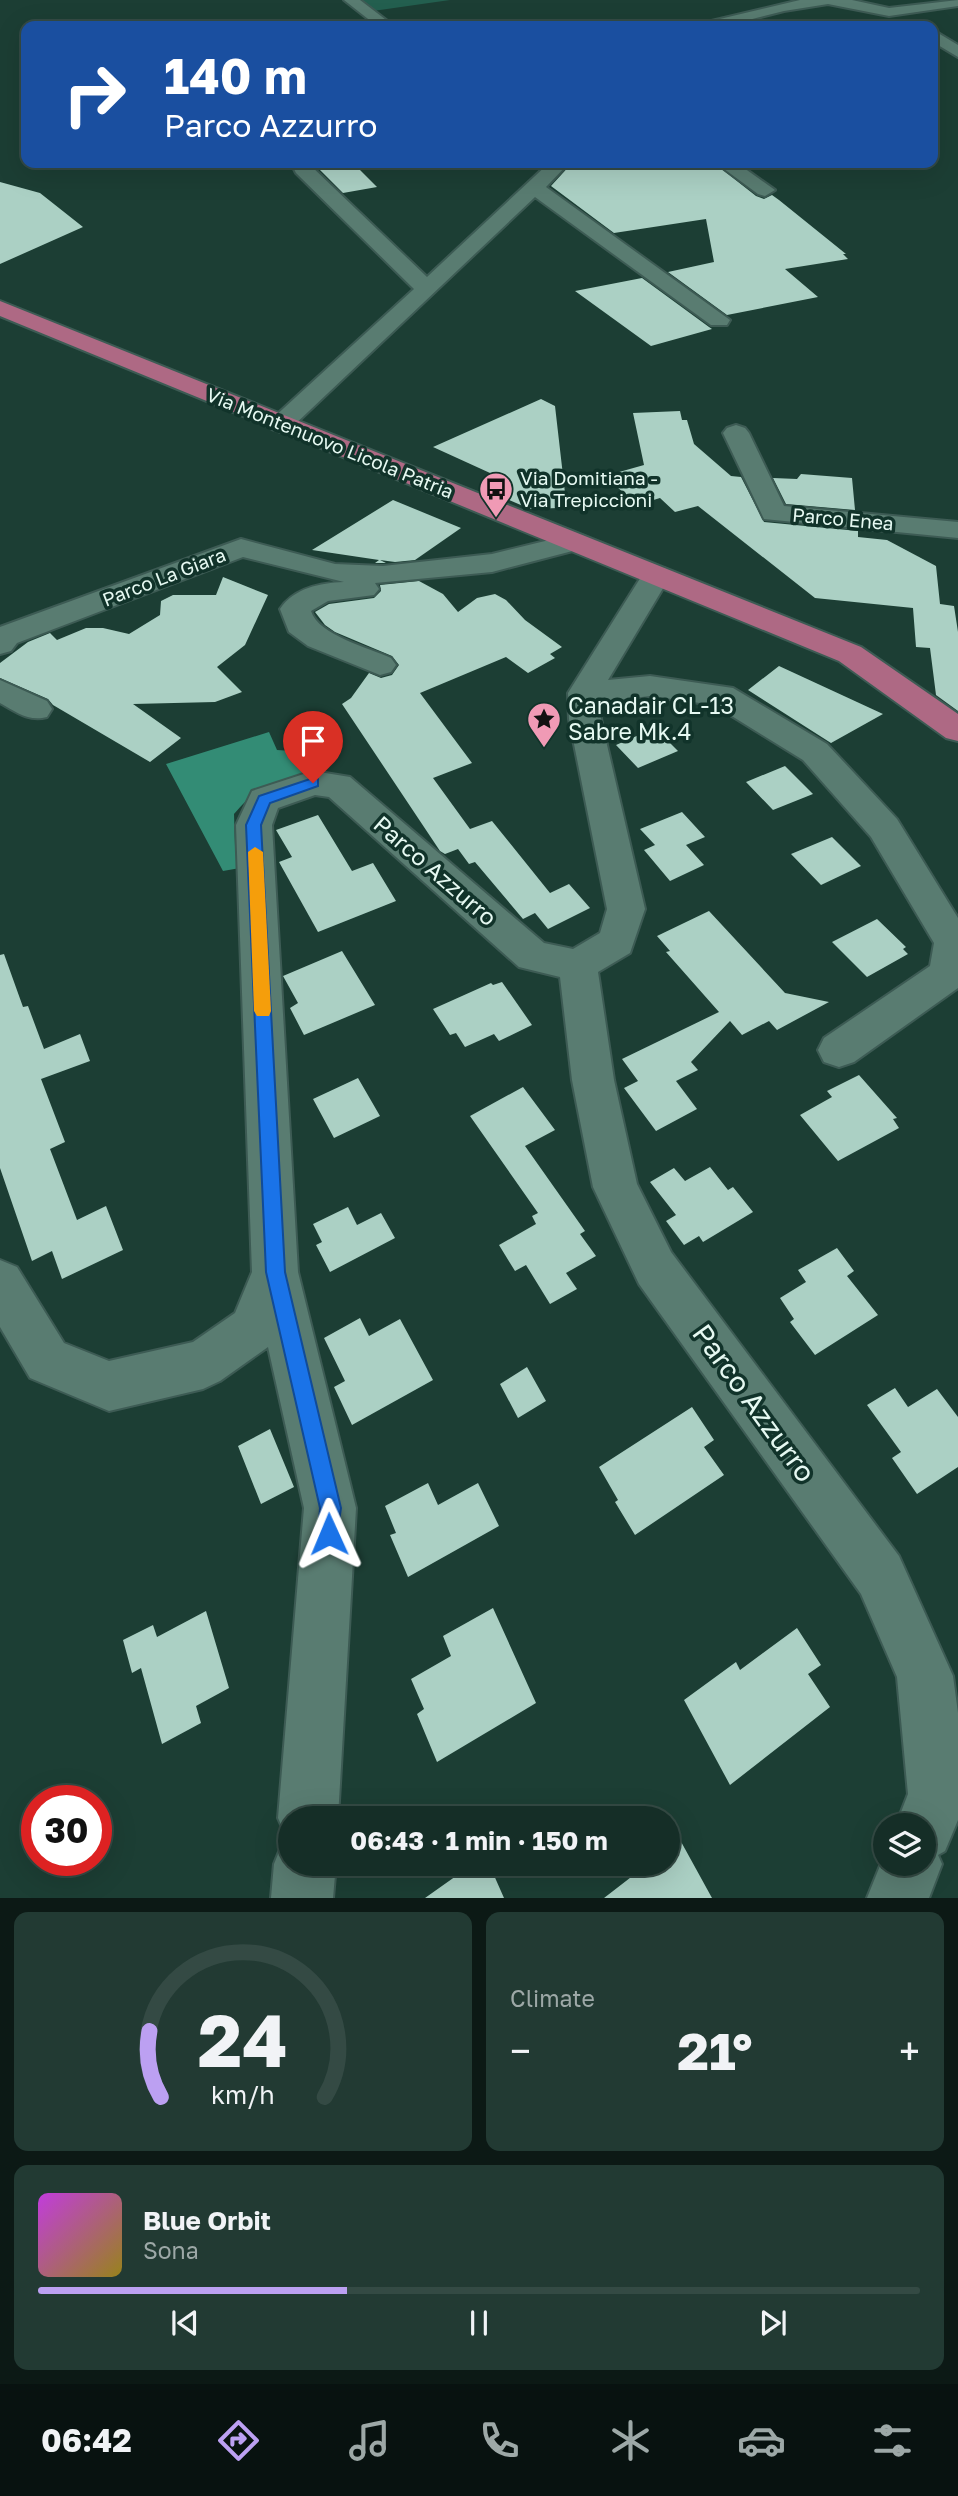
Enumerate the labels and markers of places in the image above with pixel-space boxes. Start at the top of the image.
place label: Via Domitiana - Via Trepiccioni [520,466,658,511]
bus stop icon: Via Domitiana - Via Trepiccioni [477,470,515,519]
place label: Canadair CL-13 Sabre Mk.4 [568,691,734,745]
place icon: Canadair CL-13 Sabre Mk.4 [525,700,563,749]
pin [283,711,343,783]

